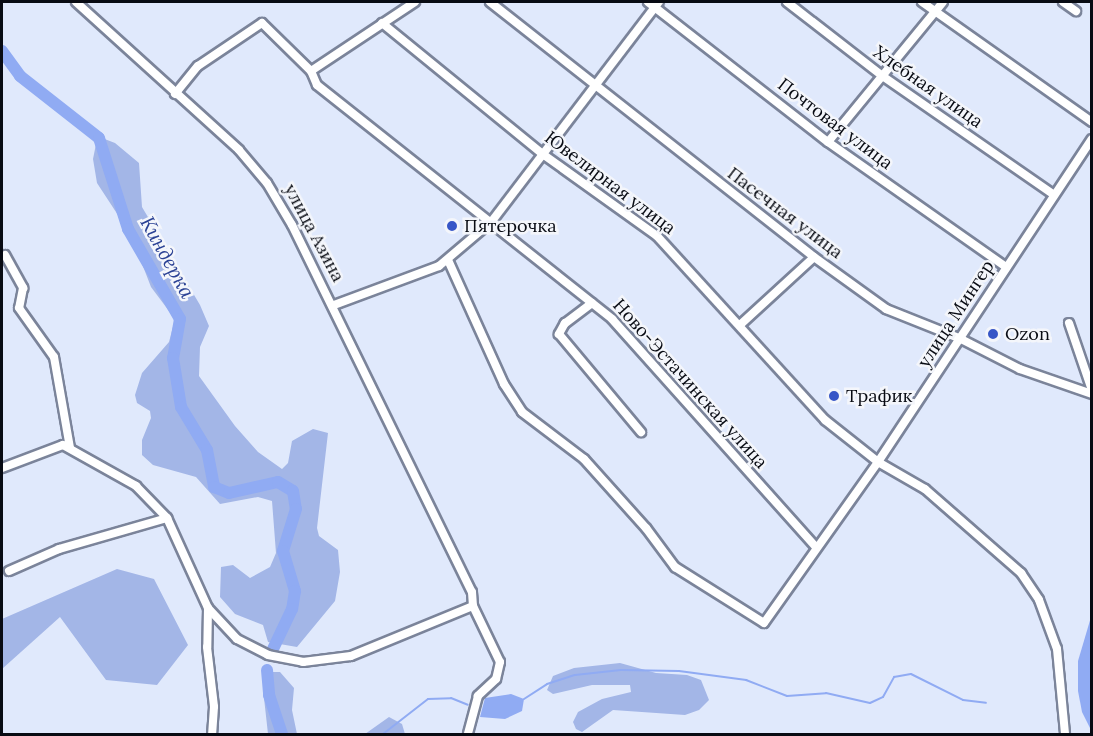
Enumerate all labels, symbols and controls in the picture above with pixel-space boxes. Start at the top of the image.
street label: Хлебная улица [869,41,987,133]
street label: Почтовая улица [773,74,897,174]
street label: Ювелирная улица [540,127,680,239]
street label: Пасечная улица [723,163,847,263]
street label: улица Азина [279,180,349,286]
water label: Киндерка [136,212,200,302]
place label: Пятерочка [464,215,556,237]
marker: Пятерочка [445,219,459,233]
street label: улица Мингер [913,256,999,372]
street label: Ново-Эстачинская улица [608,295,772,473]
place label: Ozon [1005,323,1050,345]
marker: Ozon [986,327,1000,341]
place label: Трафик [846,385,913,407]
marker: Трафик [827,389,841,403]

